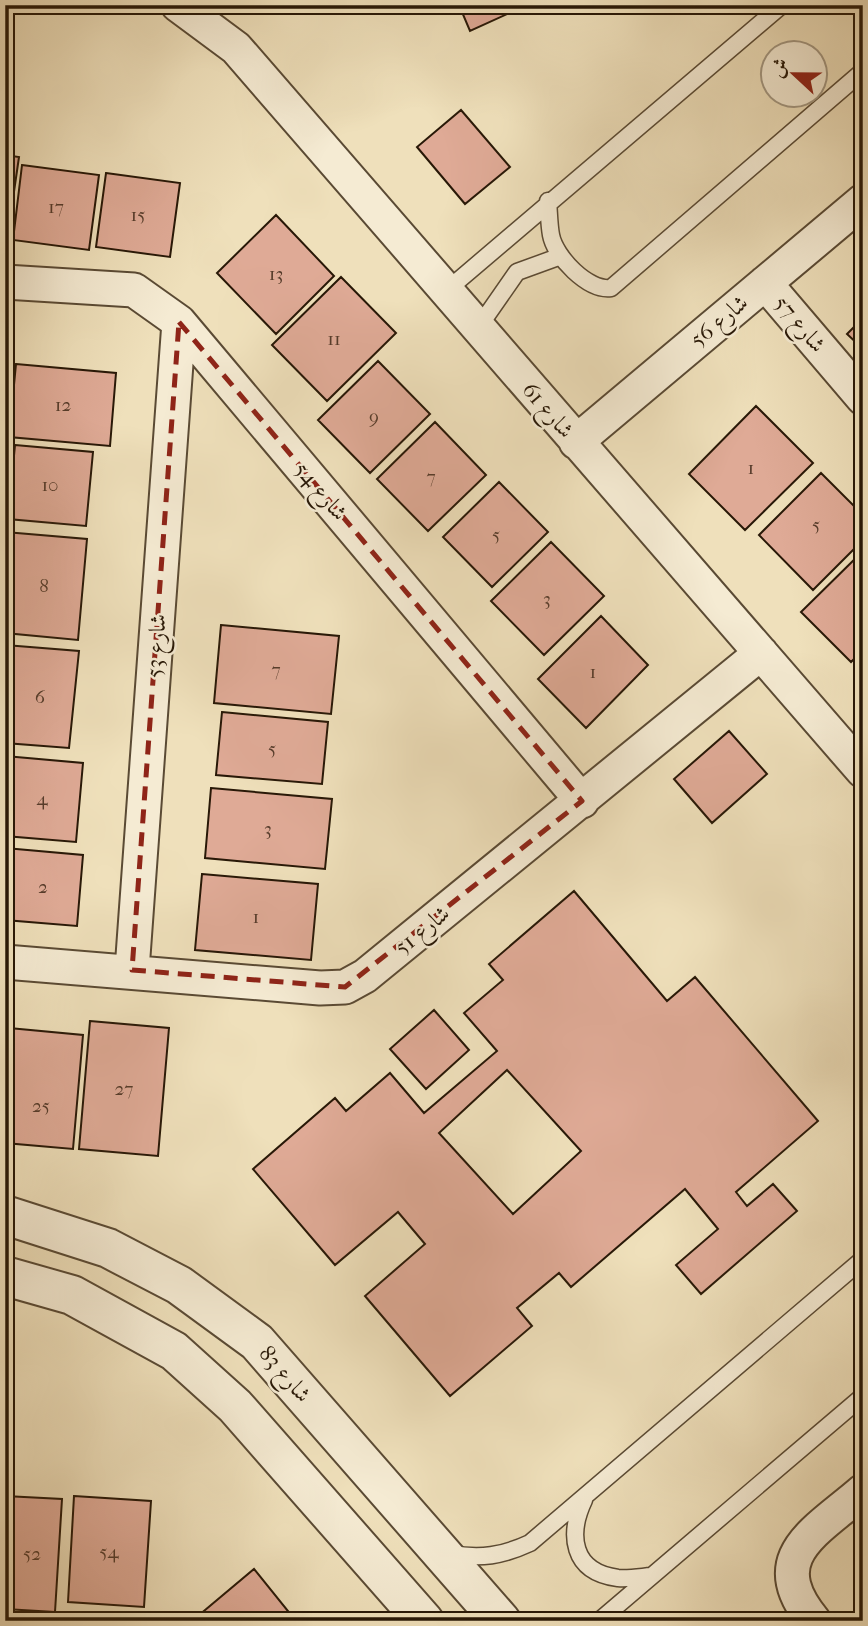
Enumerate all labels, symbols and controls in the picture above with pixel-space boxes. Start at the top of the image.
north arrow [760,38,830,108]
text: ش [765,55,793,81]
house number: 17 [48,196,64,218]
house number: 15 [131,204,145,226]
house number: 13 [269,263,283,285]
street label: شارع 56 [685,289,757,358]
street label: شارع 57 [764,290,832,362]
house number: 11 [327,328,341,350]
street label: شارع 61 [512,376,580,447]
house number: 12 [55,394,72,416]
house number: 9 [369,406,379,428]
street label: شارع 54 [284,456,353,530]
house number: 1 [748,457,754,479]
house number: 7 [426,466,436,488]
house number: 10 [41,474,59,496]
house number: 5 [812,514,820,536]
house number: 5 [492,524,500,546]
house number: 8 [39,575,49,597]
house number: 3 [543,588,551,610]
street label: شارع 53 [140,613,178,679]
house number: 7 [271,659,281,681]
house number: 1 [590,661,596,683]
house number: 6 [35,686,46,708]
house number: 5 [268,738,276,760]
house number: 4 [36,788,48,810]
house number: 3 [264,818,272,840]
house number: 2 [38,876,48,898]
street label: شارع 51 [389,900,459,965]
house number: 1 [253,906,259,928]
house number: 27 [115,1078,133,1100]
house number: 25 [32,1095,50,1117]
street label: شارع 83 [249,1340,317,1412]
house number: 54 [99,1541,119,1563]
house number: 52 [23,1543,41,1565]

